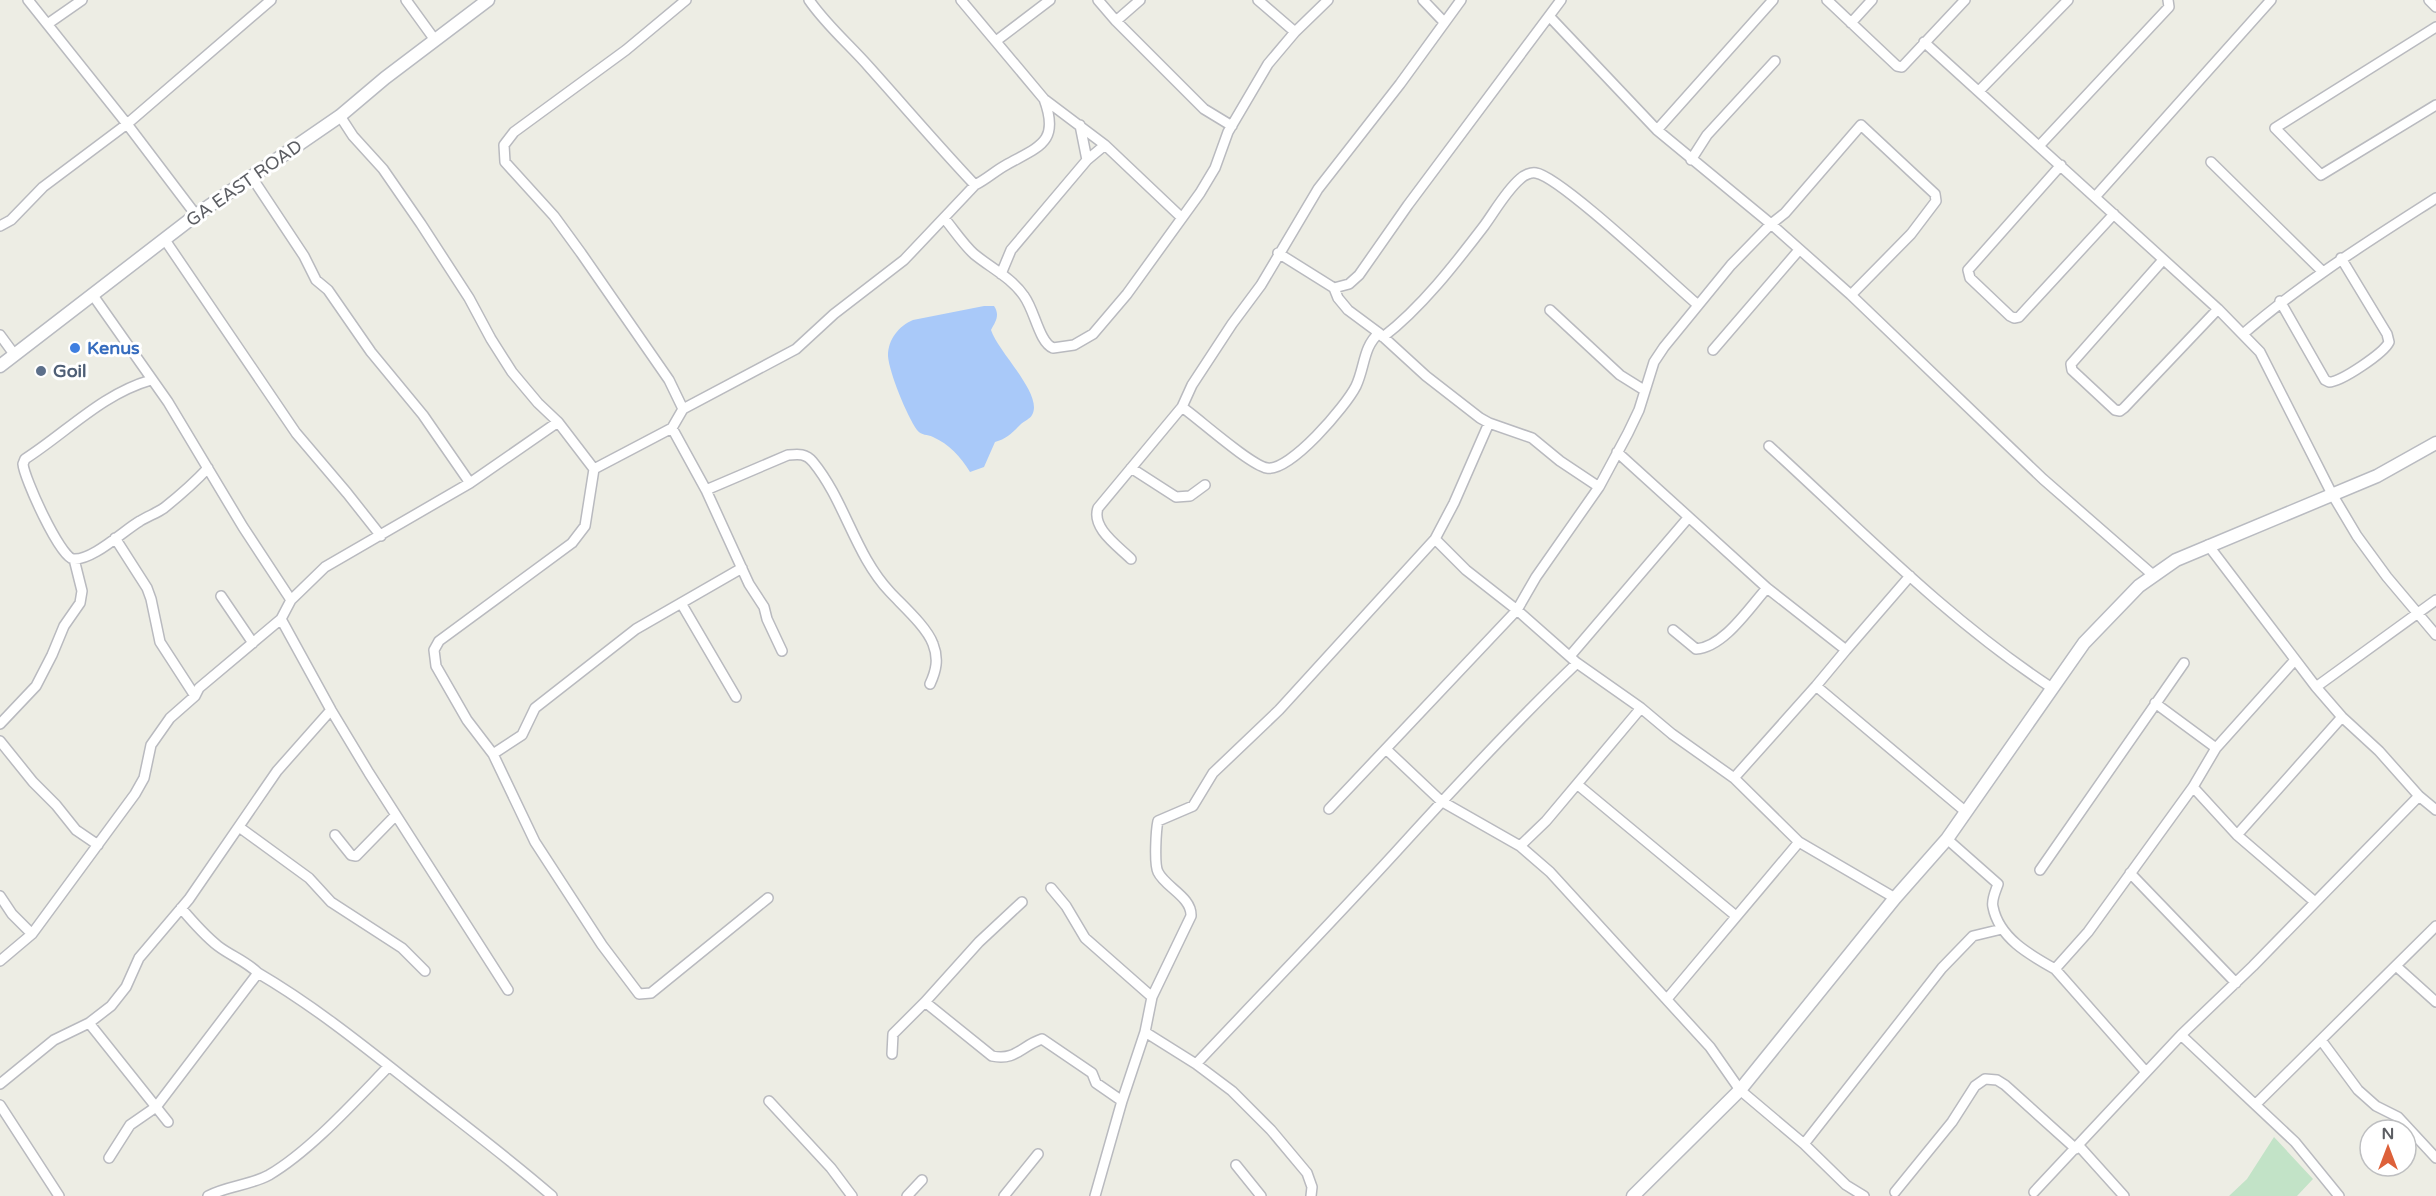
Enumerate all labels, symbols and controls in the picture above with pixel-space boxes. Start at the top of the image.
street label: GA EAST ROAD [182,135,306,231]
place label: Kenus [87,337,140,359]
marker: Kenus [68,341,82,355]
place label: Goil [53,360,87,382]
marker: Goil [34,364,48,378]
north arrow [2358,1118,2418,1178]
text: N [2382,1124,2394,1144]

